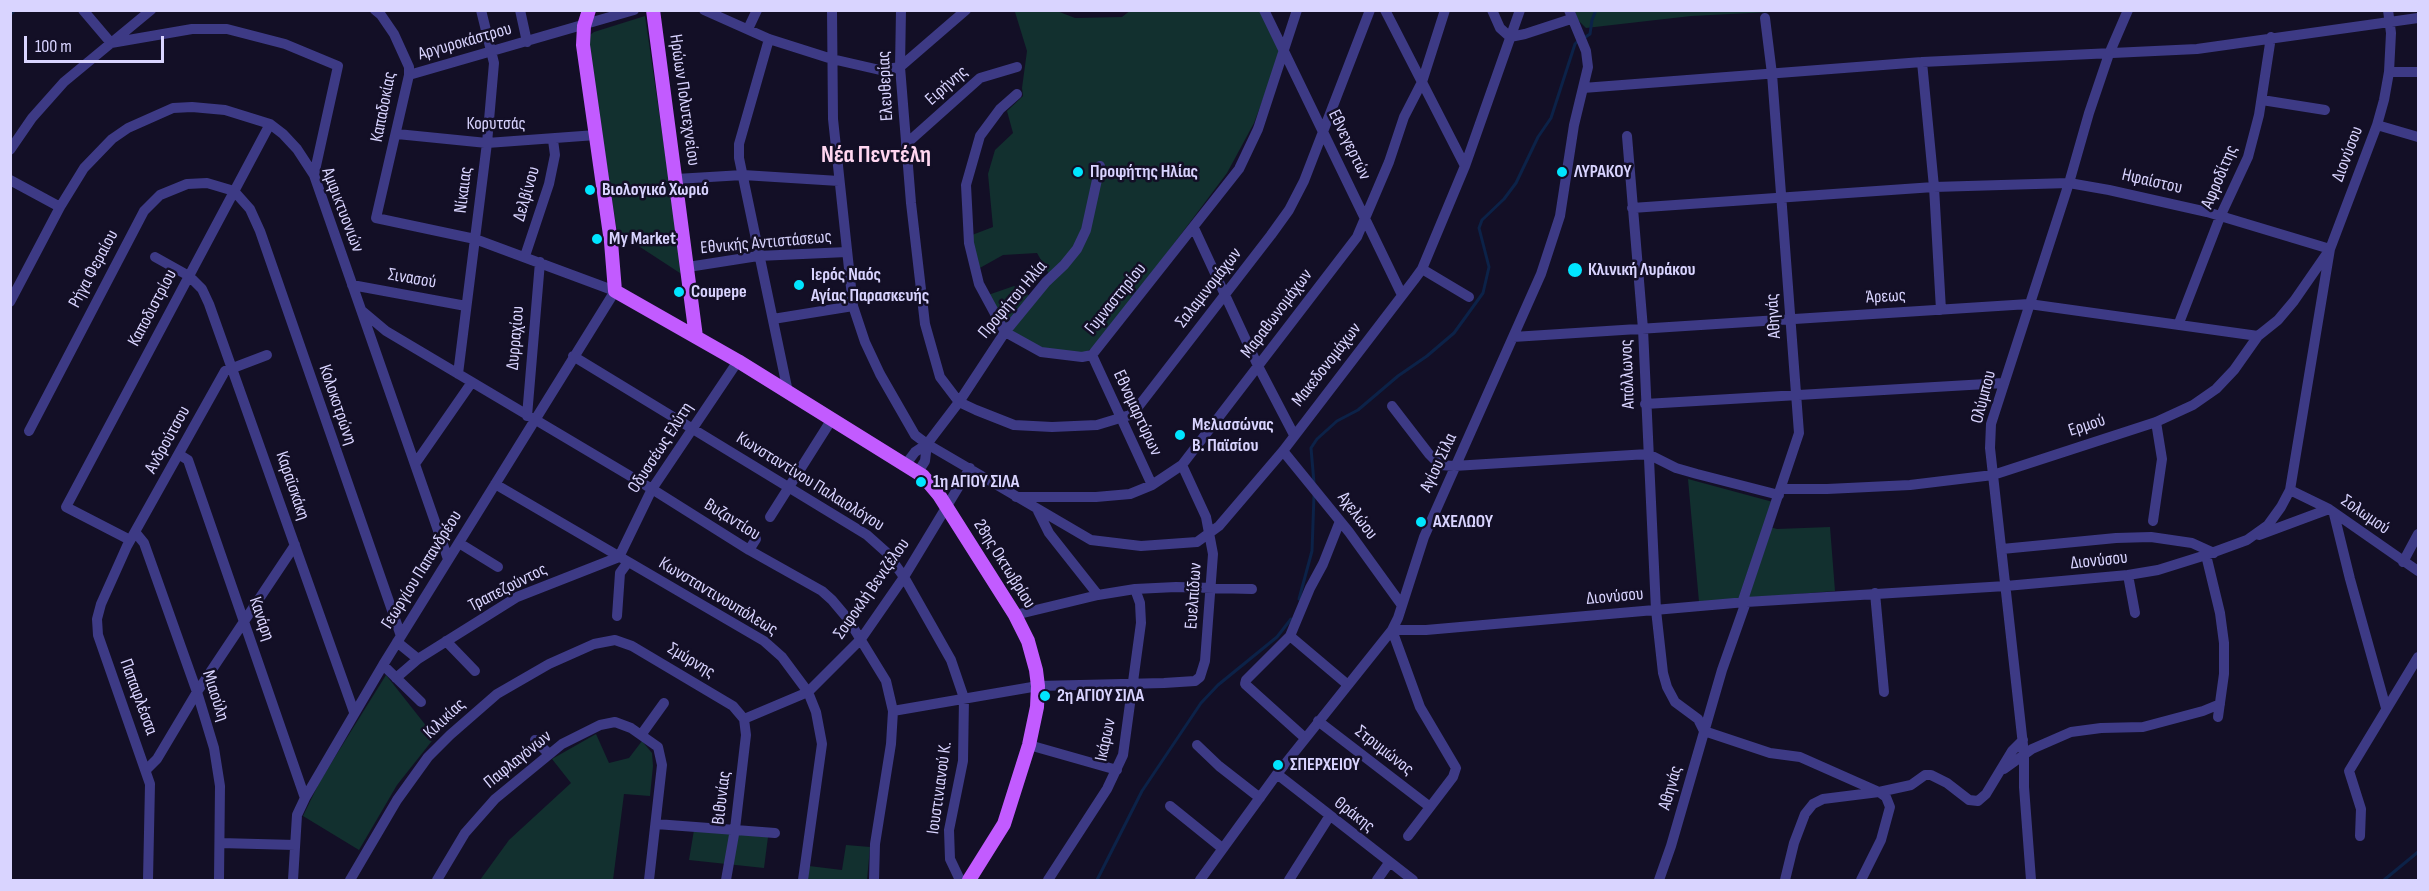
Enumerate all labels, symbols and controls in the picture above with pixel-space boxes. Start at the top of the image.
street label: Αργυροκάστρου [416,18,514,66]
scale bar [27,24,166,62]
street label: Ηρώων Πολυτεχνείου [664,33,704,167]
text: 100 m [35,36,72,57]
street label: Ελευθερίας [873,50,899,122]
street label: Ειρήνης [921,62,973,110]
street label: Καπαδοκίας [367,70,401,144]
street label: Εθνεγερτών [1323,106,1375,184]
street label: Κορυτσάς [466,113,526,135]
street label: Διονύσου [2328,123,2368,185]
district label: Νέα Πεντέλη [821,142,931,170]
street label: Αφροδίτης [2197,142,2243,212]
place label: Προφήτης Ηλίας [1090,161,1198,183]
place label: ΛΥΡΑΚΟΥ [1574,161,1631,183]
street label: Δελβίνου [509,164,545,224]
street label: Αμφικτυονιών [316,165,368,255]
street label: Νίκαιας [450,165,478,215]
marker: Προφήτης Ηλίας [1071,165,1085,179]
marker: ΛΥΡΑΚΟΥ [1555,165,1569,179]
street label: Ηφαίστου [2120,165,2184,199]
place label: Βιολογικό Χωριό [602,179,709,201]
marker: Βιολογικό Χωριό [583,183,597,197]
street label: Ρήγα Φεραίου [64,226,124,312]
street label: Εθνικής Αντιστάσεως [699,227,833,259]
place label: My Market [609,228,676,250]
marker: My Market [590,232,604,246]
street label: Σαλαμινομάχων [1171,244,1247,332]
street label: Προφήτου Ηλία [974,257,1052,343]
street label: Γυμναστηρίου [1081,259,1151,339]
place label: Κλινική Λυράκου [1588,259,1696,281]
marker: Κλινική Λυράκου [1566,261,1584,279]
street label: Σινασού [386,264,438,294]
place label: Ιερός Ναός Αγίας Παρασκευής [811,264,929,306]
street label: Μαραθωνομάχων [1237,265,1317,363]
street label: Καποδιστρίου [124,266,182,350]
marker: Ιερός Ναός Αγίας Παρασκευής [792,278,806,292]
place label: Coupepe [691,281,747,303]
marker: Coupepe [672,285,686,299]
street label: Άρεως [1866,285,1906,309]
street label: Αθηνάς [1762,293,1786,339]
street label: Δυρραχίου [502,305,530,371]
street label: Μακεδονομάχων [1288,319,1366,411]
street label: Απόλλωνος [1616,339,1640,409]
street label: Κολοκοτρώνη [313,362,361,448]
street label: Εθνομαρτύρων [1108,367,1166,459]
street label: Ολύμπου [1967,368,2001,426]
street label: Οδυσσέως Ελύτη [624,399,698,497]
street label: Ανδρούτσου [141,402,195,478]
street label: Ερμού [2066,410,2108,442]
place label: Μελισσώνας B. Παϊσίου [1192,414,1274,456]
street label: Κωνσταντίνου Παλαιολόγου [732,428,888,536]
marker: Μελισσώνας B. Παϊσίου [1173,428,1187,442]
street label: Αγίου Σίλα [1416,430,1462,496]
street label: Καραϊσκάκη [270,449,314,523]
place label: 1η ΑΓΙΟΥ ΣΙΛΑ [933,471,1019,493]
marker: 1η ΑΓΙΟΥ ΣΙΛΑ [914,475,928,489]
street label: Αχελώου [1332,488,1382,544]
street label: Σολωμού [2336,490,2394,540]
street label: Βυζαντίου [700,494,764,546]
street label: Γεωργίου Παπανδρέου [377,507,467,633]
place label: ΑΧΕΛΩΟΥ [1433,511,1493,533]
marker: ΑΧΕΛΩΟΥ [1414,515,1428,529]
street label: 28ης Οκτωβρίου [968,516,1040,612]
street label: Σοφοκλή Βενιζέλου [829,535,915,643]
street label: Διονύσου [2069,547,2129,575]
street label: Κωνσταντινουπόλεως [655,553,781,641]
street label: Τραπεζούντος [465,559,551,617]
street label: Ευελπίδων [1181,562,1207,630]
street label: Διονύσου [1585,584,1645,610]
street label: Κανάρη [243,594,279,644]
street label: Σμύρνης [663,638,719,684]
street label: Παπαφλέσσα [114,656,162,738]
street label: Μιαούλη [197,668,233,724]
place label: 2η ΑΓΙΟΥ ΣΙΛΑ [1057,685,1144,707]
marker: 2η ΑΓΙΟΥ ΣΙΛΑ [1038,689,1052,703]
street label: Κιλικίας [419,694,471,744]
street label: Ικάρων [1091,717,1121,763]
street label: Στρυμώνος [1350,721,1418,781]
street label: Παφλαγόνων [480,726,556,794]
street label: Ιουστινιανού Κ. [923,740,957,836]
place label: ΣΠΕΡΧΕΙΟΥ [1290,754,1360,776]
marker: ΣΠΕΡΧΕΙΟΥ [1271,758,1285,772]
street label: Αθηνάς [1654,763,1688,813]
street label: Βιθυνίας [708,770,736,826]
street label: Θράκης [1329,792,1379,838]

